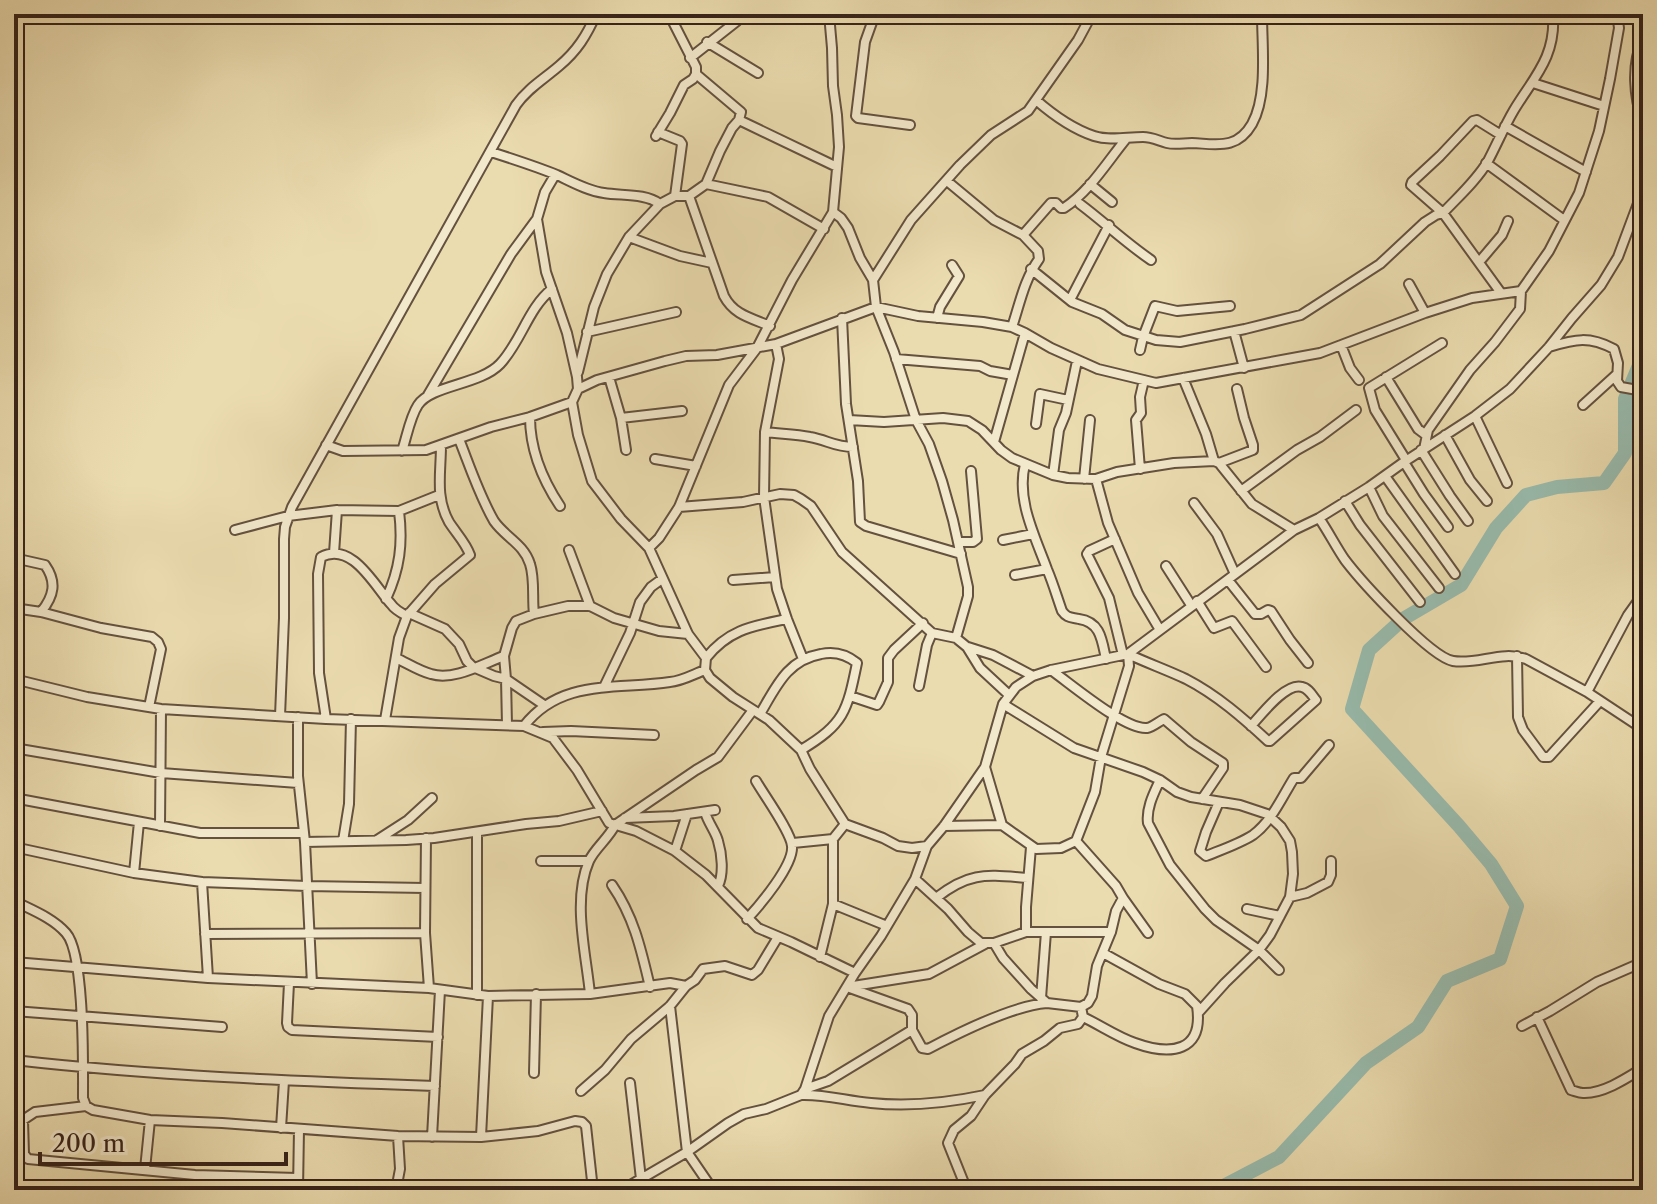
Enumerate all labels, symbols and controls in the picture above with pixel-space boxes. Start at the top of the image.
scale bar [40,1116,286,1166]
text: 200 m [52,1129,125,1158]

